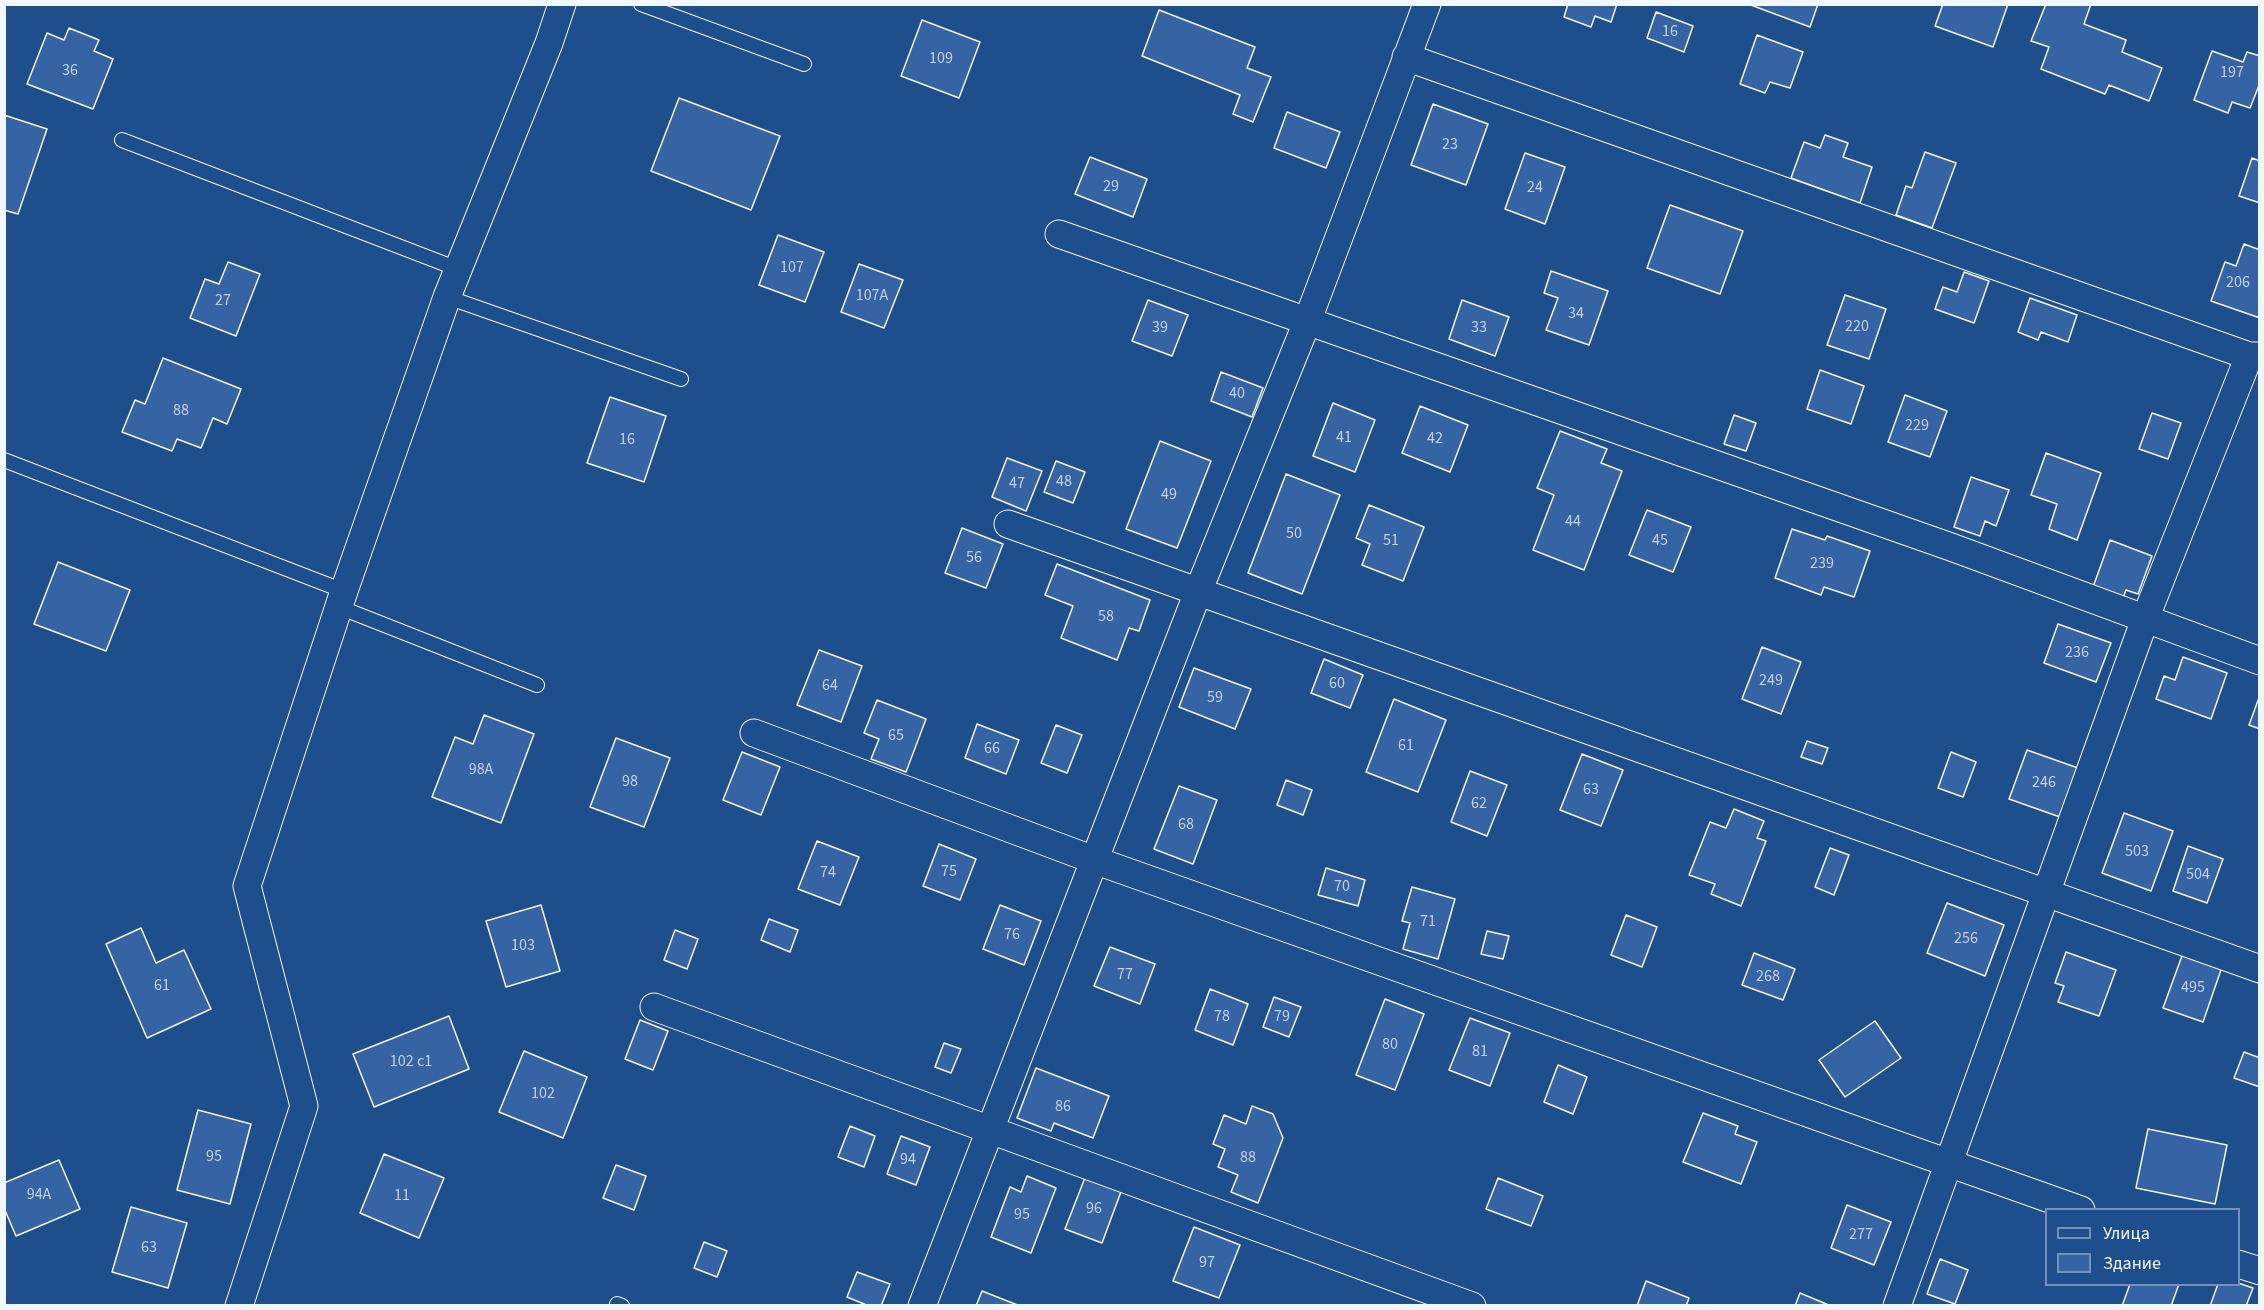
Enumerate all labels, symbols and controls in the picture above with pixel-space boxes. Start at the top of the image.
house number: 16 [1662,22,1678,42]
house number: 109 [929,49,953,69]
house number: 36 [62,61,78,81]
house number: 197 [2220,63,2244,83]
house number: 23 [1442,135,1458,155]
house number: 29 [1103,177,1119,197]
house number: 24 [1527,178,1543,198]
house number: 107 [780,258,804,278]
house number: 206 [2226,273,2250,293]
house number: 107А [856,286,888,306]
house number: 27 [215,291,231,311]
house number: 34 [1568,304,1584,324]
house number: 220 [1845,317,1869,337]
house number: 39 [1152,318,1168,338]
house number: 33 [1471,318,1487,338]
house number: 40 [1229,384,1245,404]
house number: 88 [173,401,189,421]
house number: 229 [1905,416,1929,436]
house number: 41 [1336,428,1352,448]
house number: 42 [1427,429,1443,449]
house number: 16 [619,430,635,450]
house number: 48 [1056,472,1072,492]
house number: 47 [1009,474,1025,494]
house number: 49 [1161,485,1177,505]
house number: 44 [1565,512,1581,532]
house number: 50 [1286,524,1302,544]
house number: 51 [1383,531,1399,551]
house number: 45 [1652,531,1668,551]
house number: 56 [966,548,982,568]
house number: 239 [1810,554,1834,574]
house number: 58 [1098,607,1114,627]
house number: 236 [2065,643,2089,663]
house number: 249 [1759,671,1783,691]
house number: 60 [1329,674,1345,694]
house number: 64 [822,676,838,696]
house number: 59 [1207,688,1223,708]
house number: 65 [888,726,904,746]
house number: 61 [1398,736,1414,756]
house number: 66 [984,739,1000,759]
house number: 98А [469,760,493,780]
house number: 98 [622,772,638,792]
house number: 246 [2032,773,2056,793]
house number: 63 [1583,780,1599,800]
house number: 62 [1471,794,1487,814]
house number: 68 [1178,815,1194,835]
house number: 503 [2125,842,2149,862]
house number: 75 [941,862,957,882]
house number: 74 [820,863,836,883]
house number: 504 [2186,865,2210,885]
house number: 70 [1334,877,1350,897]
house number: 71 [1420,912,1436,932]
house number: 76 [1004,925,1020,945]
house number: 256 [1954,929,1978,949]
house number: 103 [511,936,535,956]
house number: 77 [1117,965,1133,985]
house number: 268 [1756,967,1780,987]
house number: 61 [154,976,170,996]
house number: 495 [2181,978,2205,998]
house number: 78 [1214,1007,1230,1027]
house number: 79 [1274,1007,1290,1027]
house number: 80 [1382,1035,1398,1055]
house number: 81 [1472,1042,1488,1062]
house number: 102 с1 [390,1052,432,1072]
house number: 102 [531,1084,555,1104]
house number: 86 [1055,1097,1071,1117]
house number: 95 [206,1147,222,1167]
house number: 88 [1240,1148,1256,1168]
house number: 94 [900,1150,916,1170]
house number: 94А [27,1185,51,1205]
house number: 11 [394,1186,410,1206]
house number: 96 [1086,1199,1102,1219]
house number: 95 [1014,1205,1030,1225]
legend [2045,1208,2240,1286]
text: Улица [2103,1221,2150,1246]
house number: 277 [1849,1225,1873,1245]
house number: 63 [141,1238,157,1258]
text: Здание [2103,1251,2161,1276]
house number: 97 [1199,1253,1215,1273]

